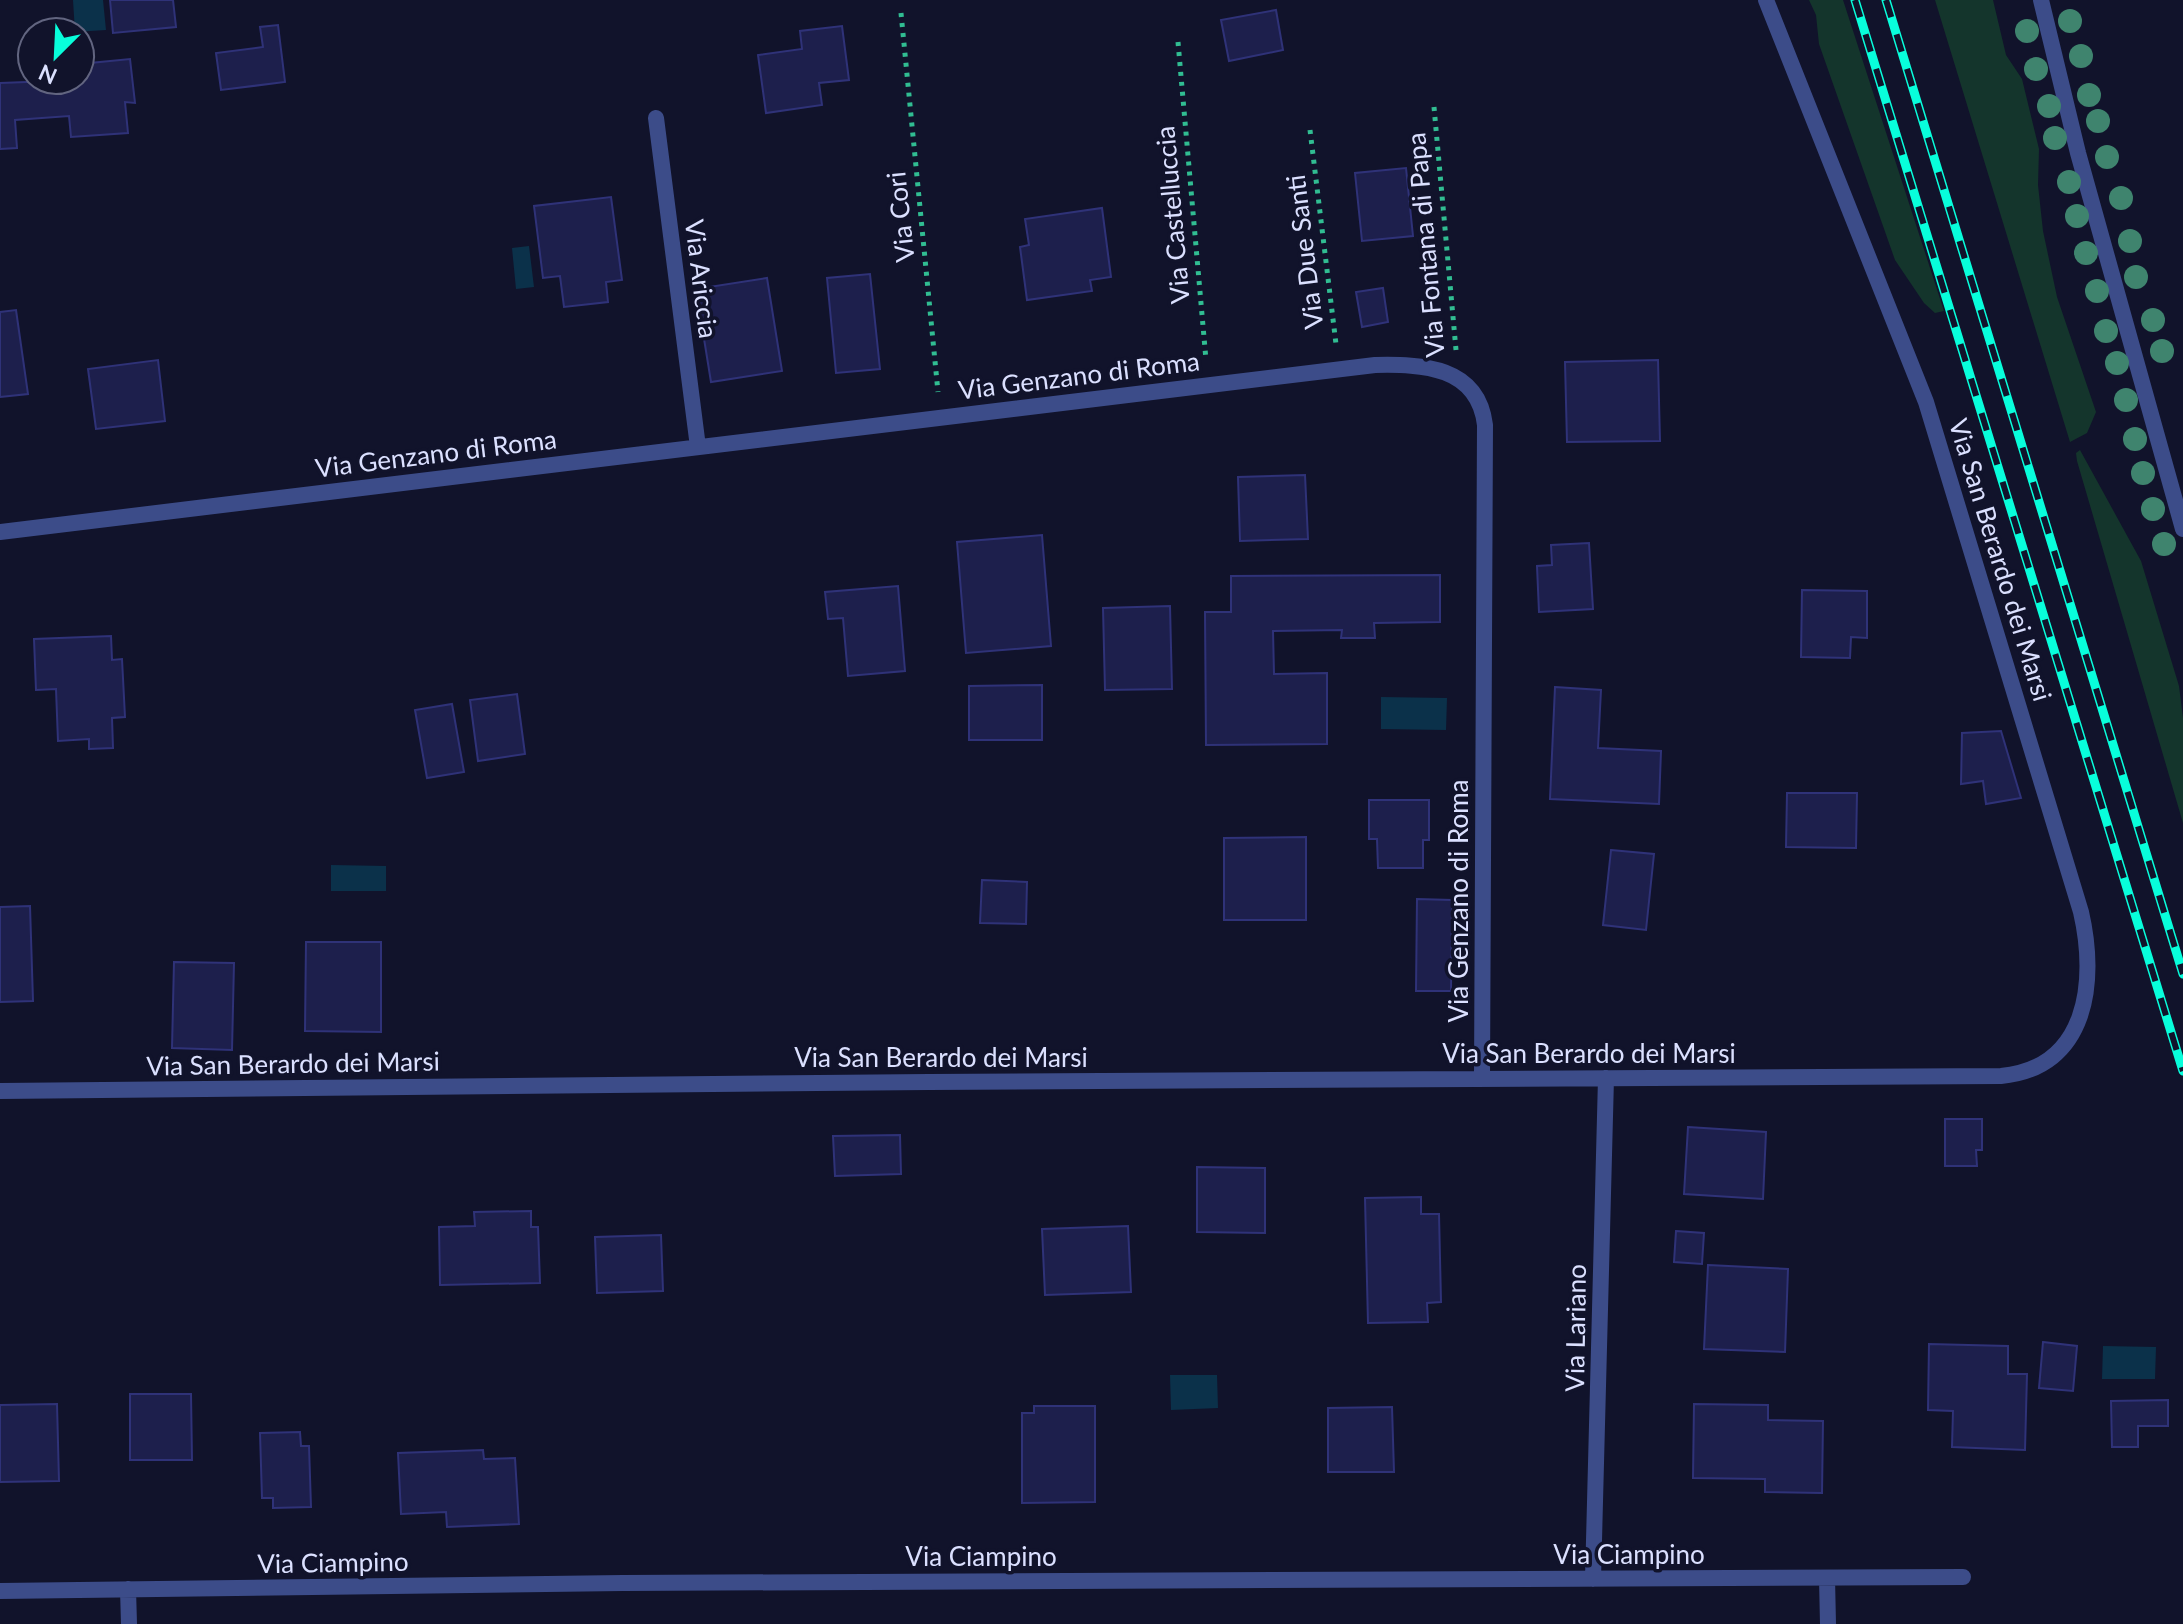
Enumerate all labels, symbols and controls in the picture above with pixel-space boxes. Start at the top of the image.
north arrow [16,16,96,96]
text: N [34,59,61,91]
street label: Via Castelluccia [1148,125,1196,305]
street label: Via Fontana di Papa [1399,131,1451,359]
street label: Via Cori [879,170,921,264]
street label: Via Due Santi [1279,173,1329,331]
street label: Via Ariccia [679,218,725,340]
street label: Via Genzano di Roma [956,344,1201,406]
street label: Via San Berardo dei Marsi [1943,415,2059,705]
street label: Via Genzano di Roma [313,422,558,484]
street label: Via Genzano di Roma [1442,779,1474,1023]
street label: Via San Berardo dei Marsi [1442,1037,1736,1069]
street label: Via San Berardo dei Marsi [794,1041,1088,1073]
street label: Via San Berardo dei Marsi [146,1044,440,1082]
street label: Via Lariano [1558,1264,1592,1392]
street label: Via Ciampino [1553,1538,1705,1570]
street label: Via Ciampino [905,1540,1057,1572]
street label: Via Ciampino [257,1545,409,1579]

